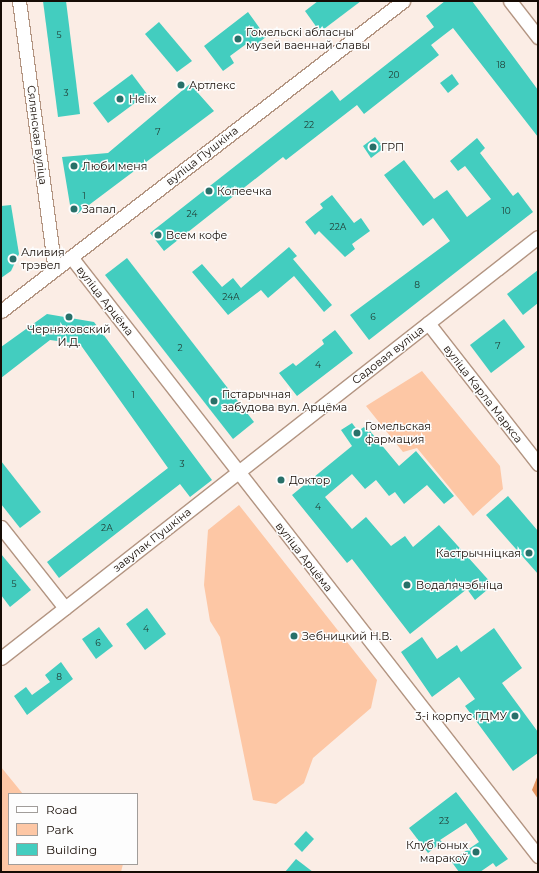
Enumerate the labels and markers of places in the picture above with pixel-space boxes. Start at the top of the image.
place label: Гомельскі абласны музей ваеннай славы [246,26,370,52]
marker: Гомельскі абласны музей ваеннай славы [233,34,243,44]
place label: Артлекс [189,78,236,92]
marker: Артлекс [176,80,186,90]
place label: Helix [129,92,156,106]
marker: Helix [114,93,126,105]
place label: ГРП [381,140,404,154]
marker: ГРП [368,142,378,152]
place label: Люби меня [82,159,147,173]
marker: Люби меня [69,161,79,171]
place label: Копеечка [217,184,272,198]
marker: Копеечка [204,186,214,196]
place label: Запал [82,202,116,216]
marker: Запал [69,204,79,214]
place label: Всем кофе [166,228,227,242]
marker: Всем кофе [153,230,163,240]
place label: Аливия трэвел [21,246,65,272]
marker: Аливия трэвел [8,254,18,264]
marker: Черняховский И.Д. [64,312,74,322]
place label: Черняховский И.Д. [27,323,111,349]
place label: Гістарычная забудова вул. Арцёма [222,388,347,414]
marker: Гістарычная забудова вул. Арцёма [209,396,219,406]
place label: Гомельская фармация [365,420,431,446]
marker: Гомельская фармация [352,428,362,438]
place label: Доктор [289,473,330,487]
marker: Доктор [276,475,286,485]
place label: Кастрычніцкая [436,546,521,560]
marker: Кастрычніцкая [524,548,534,558]
place label: Водалячэбніца [416,578,503,592]
marker: Водалячэбніца [401,579,413,591]
place label: Зебницкий Н.В. [302,629,392,643]
marker: Зебницкий Н.В. [289,631,299,641]
place label: 3-і корпус ГДМУ [416,709,507,723]
marker: 3-і корпус ГДМУ [510,711,520,721]
place label: Клуб юных маракоў [406,839,468,865]
marker: Клуб юных маракоў [471,847,481,857]

